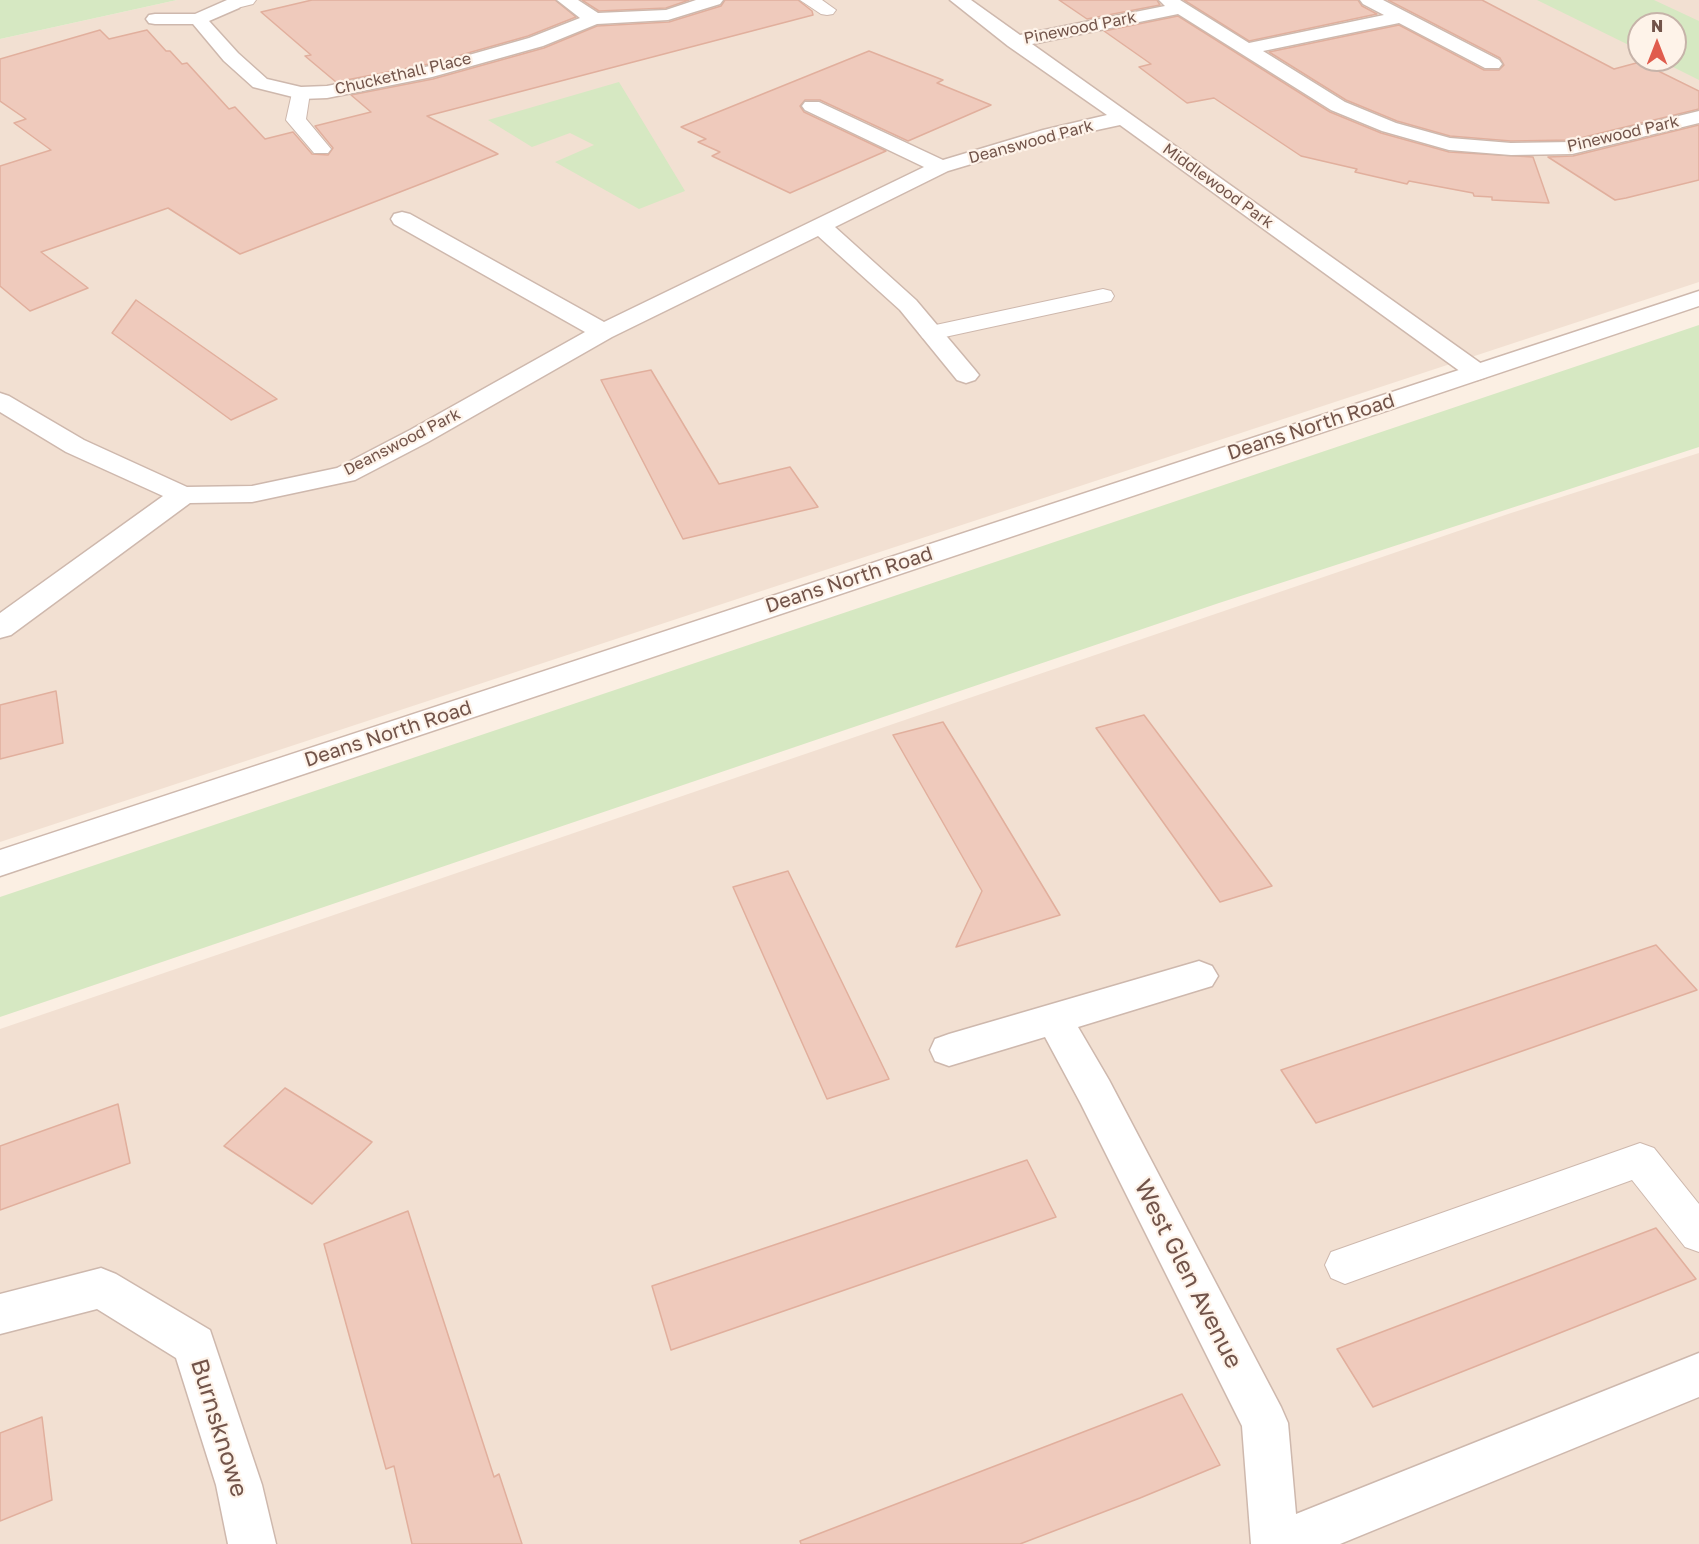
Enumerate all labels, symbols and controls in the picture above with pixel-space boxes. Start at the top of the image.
street label: Pinewood Park [1022,8,1138,48]
north arrow [1627,12,1687,72]
text: N [1651,16,1663,36]
street label: Chuckethall Place [333,49,473,99]
street label: Pinewood Park [1565,112,1681,156]
street label: Deanswood Park [967,116,1095,168]
street label: Middlewood Park [1159,139,1277,233]
street label: Deans North Road [1224,389,1398,465]
street label: Deanswood Park [340,404,464,480]
street label: Deans North Road [762,542,936,618]
street label: Deans North Road [301,696,475,772]
street label: West Glen Avenue [1128,1175,1248,1373]
street label: Burnsknowe [184,1355,254,1501]

